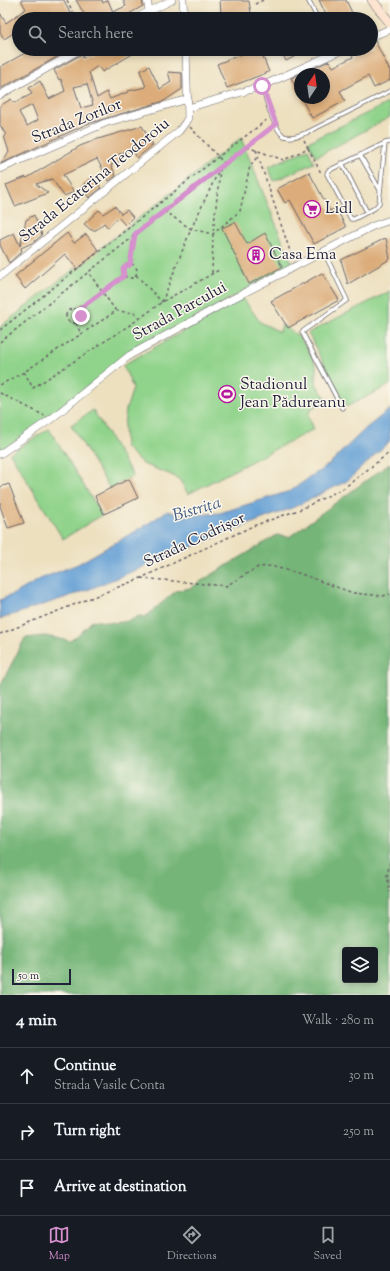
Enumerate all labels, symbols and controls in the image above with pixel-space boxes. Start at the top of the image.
search box [12,12,378,56]
icon: search [26,23,48,45]
text: Search here [58,24,133,45]
north arrow [294,68,330,104]
route start [253,77,271,95]
street label: Strada Zorilor [28,93,126,151]
street label: Strada Ecaterina Teodoroiu [15,113,175,249]
place label: Lidl [325,198,353,221]
supermarket icon: Lidl [302,199,322,219]
place label: Casa Ema [269,244,337,267]
building icon: Casa Ema [246,245,266,265]
street label: Strada Parcului [129,276,232,347]
route end [72,307,90,325]
place label: Stadionul Jean Pădureanu [239,374,346,415]
sports icon: Stadionul Jean Pădureanu [217,384,237,404]
water label: Bistrița [170,491,224,529]
street label: Strada Codrișor [140,507,250,575]
map controls [342,947,378,983]
button: layers [342,947,378,983]
scale bar [12,967,71,986]
text: 50 m [18,968,39,984]
text: 4 min [16,1009,57,1033]
text: Walk · 280 m [302,1012,374,1030]
text: Continue [54,1056,116,1077]
icon: ahead [16,1065,38,1087]
text: 30 m [348,1067,374,1085]
text: Strada Vasile Conta [54,1077,165,1095]
icon: right [16,1121,38,1143]
text: Turn right [54,1121,120,1142]
text: 250 m [343,1123,374,1141]
icon: arrive [16,1177,38,1199]
text: Arrive at destination [54,1177,187,1198]
tab: Map [48,1224,70,1264]
tab: Directions [167,1224,217,1264]
tab: Saved [313,1224,342,1264]

